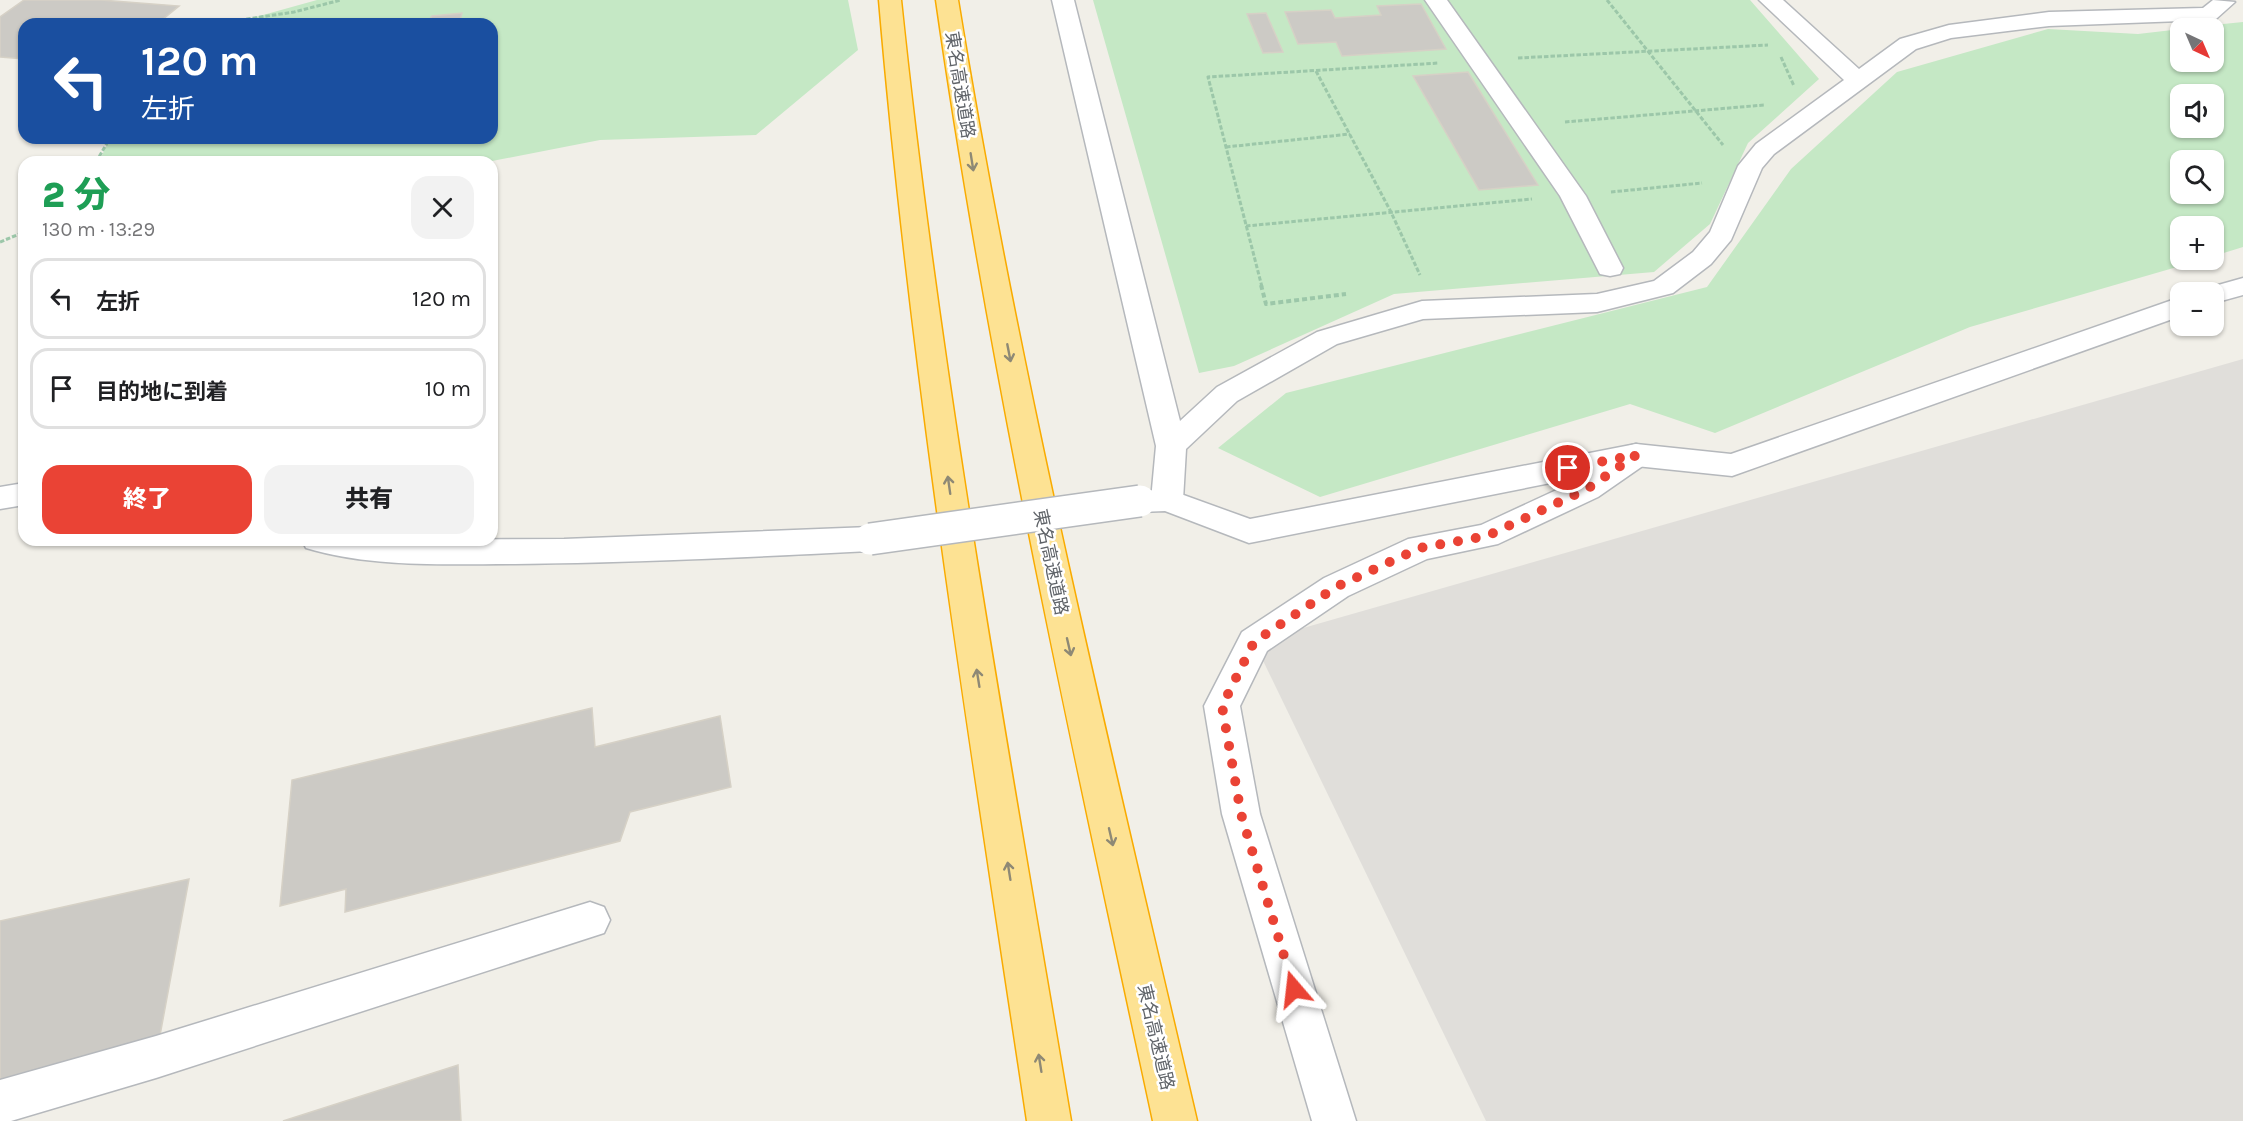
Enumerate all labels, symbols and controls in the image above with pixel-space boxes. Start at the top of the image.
north arrow [2170,18,2224,72]
map controls [2170,18,2224,336]
street label: 東名高速道路 [941,30,979,140]
text: 120 m [141,36,258,86]
icon: left [42,42,120,120]
button: sound [2170,84,2224,138]
text: 左折 [141,93,195,125]
button: search [2170,150,2224,204]
one-way arrow [966,151,977,171]
text: 2 分 [42,174,110,216]
button: close [411,176,474,239]
button: + [2170,216,2224,270]
text: 130 m · 13:29 [42,218,155,241]
icon: left [45,282,78,315]
button: − [2170,282,2224,336]
text: 120 m [412,286,471,312]
text: 左折 [96,289,140,315]
one-way arrow [1004,343,1015,362]
icon: arrive [45,372,78,405]
text: 10 m [425,376,471,402]
text: 目的地に到着 [96,379,228,405]
pin [1542,442,1593,493]
icon: arrive [1551,451,1584,484]
button: 終了 [42,465,252,534]
button: 共有 [264,465,474,534]
one-way arrow [943,476,954,496]
street label: 東名高速道路 [1029,507,1073,617]
one-way arrow [1064,637,1075,656]
one-way arrow [972,669,983,689]
one-way arrow [1106,827,1118,846]
one-way arrow [1003,861,1014,881]
position arrow [1262,957,1326,1021]
street label: 東名高速道路 [1133,982,1179,1092]
one-way arrow [1034,1054,1045,1074]

